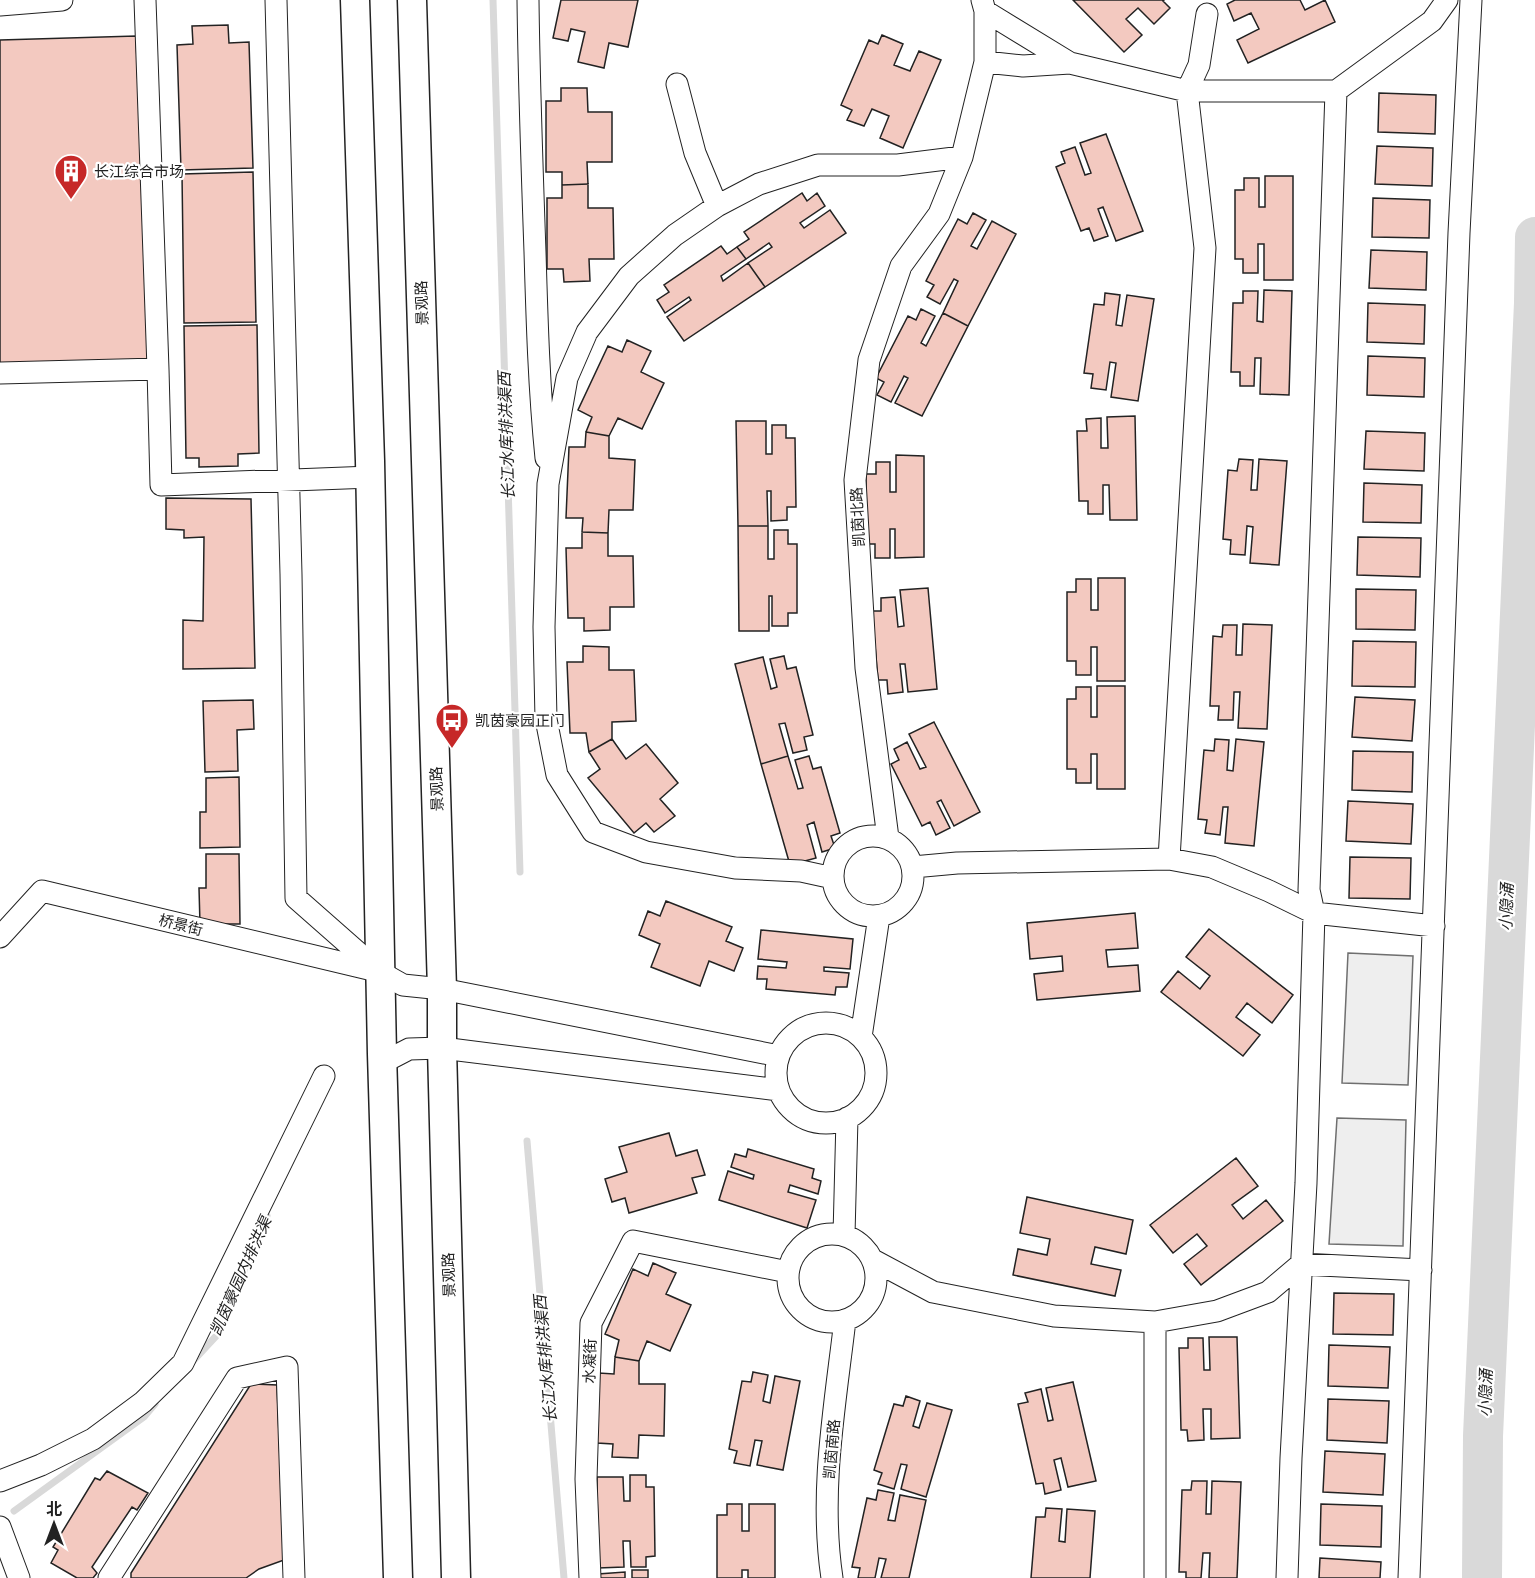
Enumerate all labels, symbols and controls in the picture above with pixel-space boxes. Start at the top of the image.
building icon: 长江综合市场 [53,153,89,200]
place label: 长江综合市场 [94,161,184,181]
street label: 景观路 [410,280,432,326]
water label: 长江水库排洪渠西 [493,369,519,500]
street label: 凯茵北路 [845,487,869,547]
bus stop icon: 凯茵豪园正门 [434,702,470,749]
place label: 凯茵豪园正门 [475,710,565,730]
street label: 景观路 [425,766,447,812]
water label: 小隐涌 [1494,881,1518,931]
street label: 桥景街 [157,909,205,939]
water label: 凯茵豪园内排洪渠 [204,1211,277,1339]
street label: 景观路 [437,1252,459,1298]
water label: 长江水库排洪渠西 [528,1291,562,1424]
street label: 水凝街 [578,1338,600,1384]
water label: 小隐涌 [1473,1367,1497,1417]
street label: 凯茵南路 [818,1418,844,1480]
north arrow [24,1494,84,1554]
text: 北 [46,1498,62,1520]

